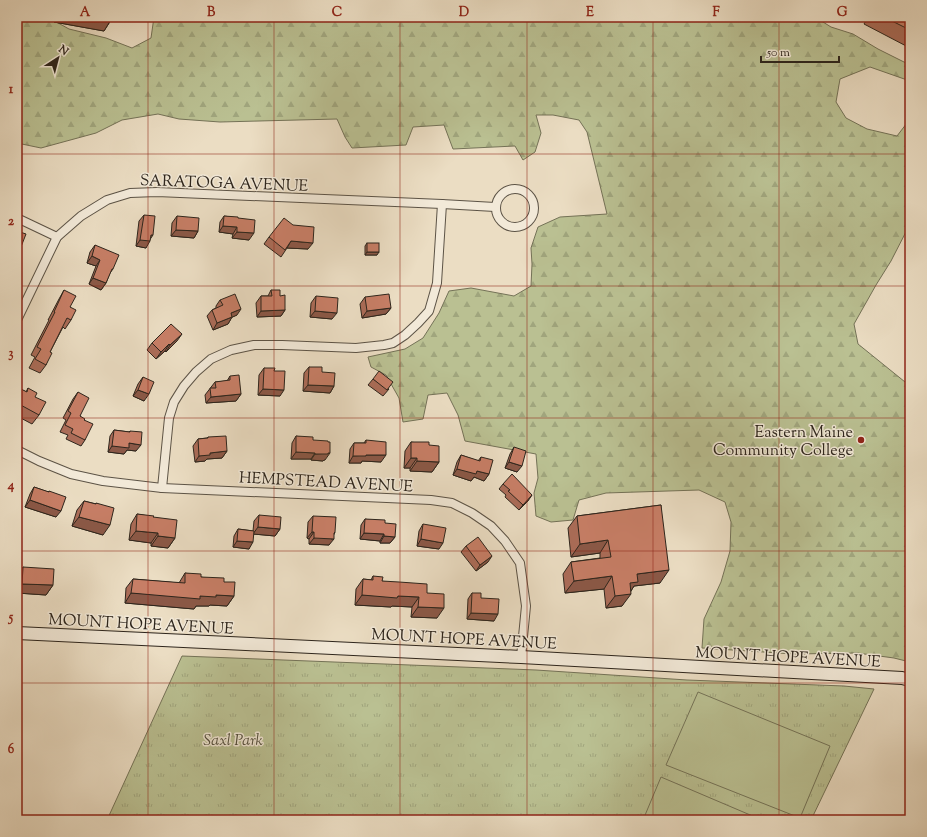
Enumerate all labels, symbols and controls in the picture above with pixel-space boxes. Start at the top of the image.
text: A [80,4,91,22]
text: B [207,4,216,22]
text: C [332,4,342,22]
text: D [459,4,469,22]
text: E [586,4,594,22]
text: F [712,4,720,22]
text: G [837,4,848,22]
north arrow [38,38,78,78]
scale bar [761,38,839,64]
text: N [54,41,72,60]
text: 50 m [766,44,790,62]
text: 1 [9,81,14,99]
street label: SARATOGA AVENUE [139,170,309,199]
text: 2 [8,213,15,231]
text: 3 [8,345,14,363]
place label: Eastern Maine Community College [713,422,853,463]
marker: Eastern Maine Community College [856,435,866,445]
street label: HEMPSTEAD AVENUE [238,467,414,500]
text: 4 [7,477,15,495]
text: 5 [8,609,14,627]
street label: MOUNT HOPE AVENUE [48,609,235,642]
street label: MOUNT HOPE AVENUE [371,624,558,657]
street label: MOUNT HOPE AVENUE [695,642,882,675]
park label: Saxl Park [203,730,263,753]
text: 6 [8,741,15,759]

